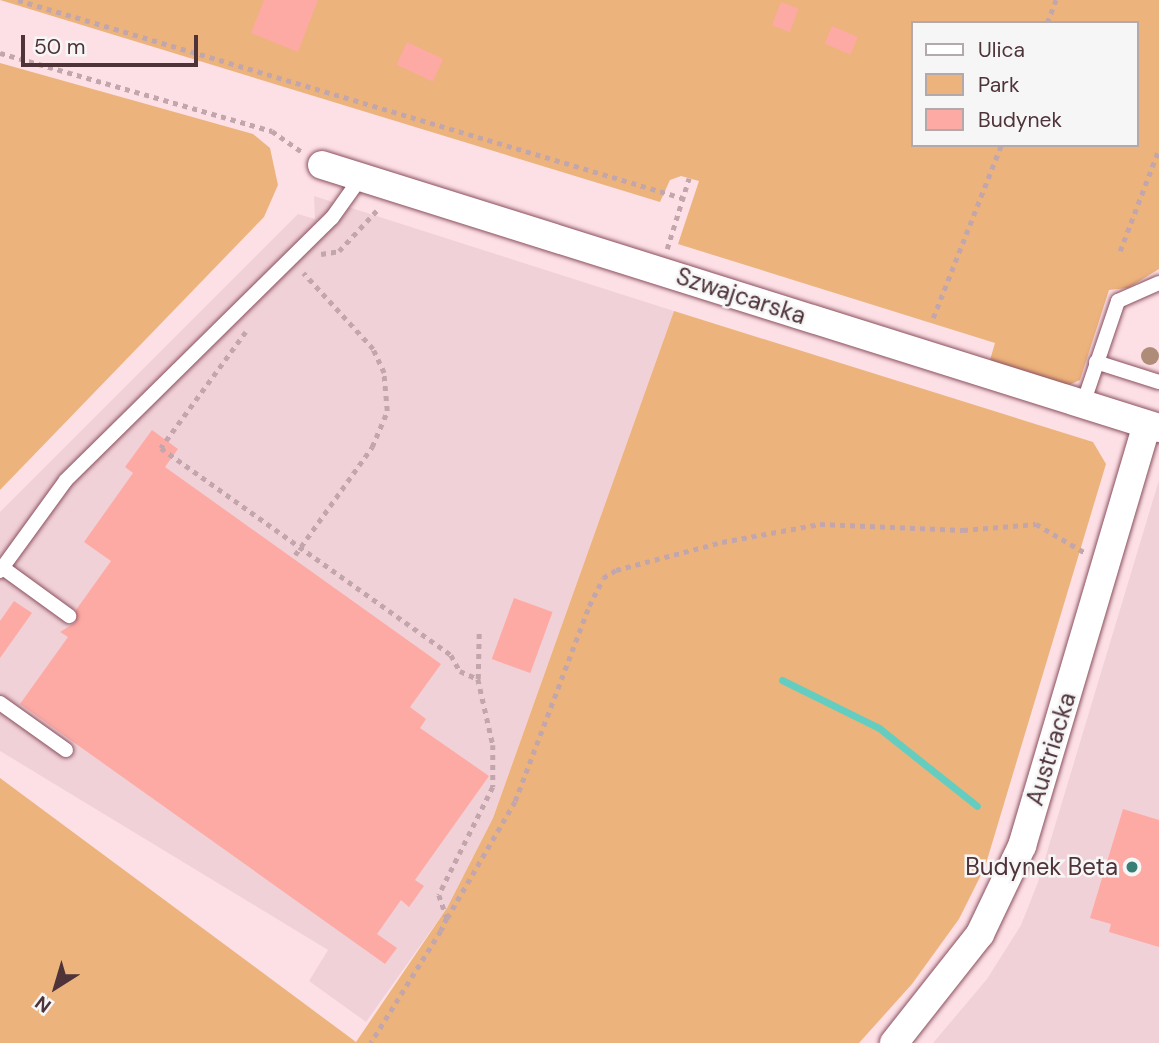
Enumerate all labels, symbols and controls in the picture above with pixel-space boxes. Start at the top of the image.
scale bar [24,21,201,65]
legend [911,21,1138,147]
text: 50 m [34,33,85,61]
text: Ulica [978,36,1025,64]
text: Park [978,71,1019,99]
text: Budynek [978,106,1062,134]
street label: Szwajcarska [673,262,809,330]
street label: Austriacka [1020,689,1082,809]
place label: Budynek Beta [965,853,1118,881]
marker: Budynek Beta [1124,859,1140,875]
north arrow [21,952,91,1022]
text: N [30,990,56,1018]

